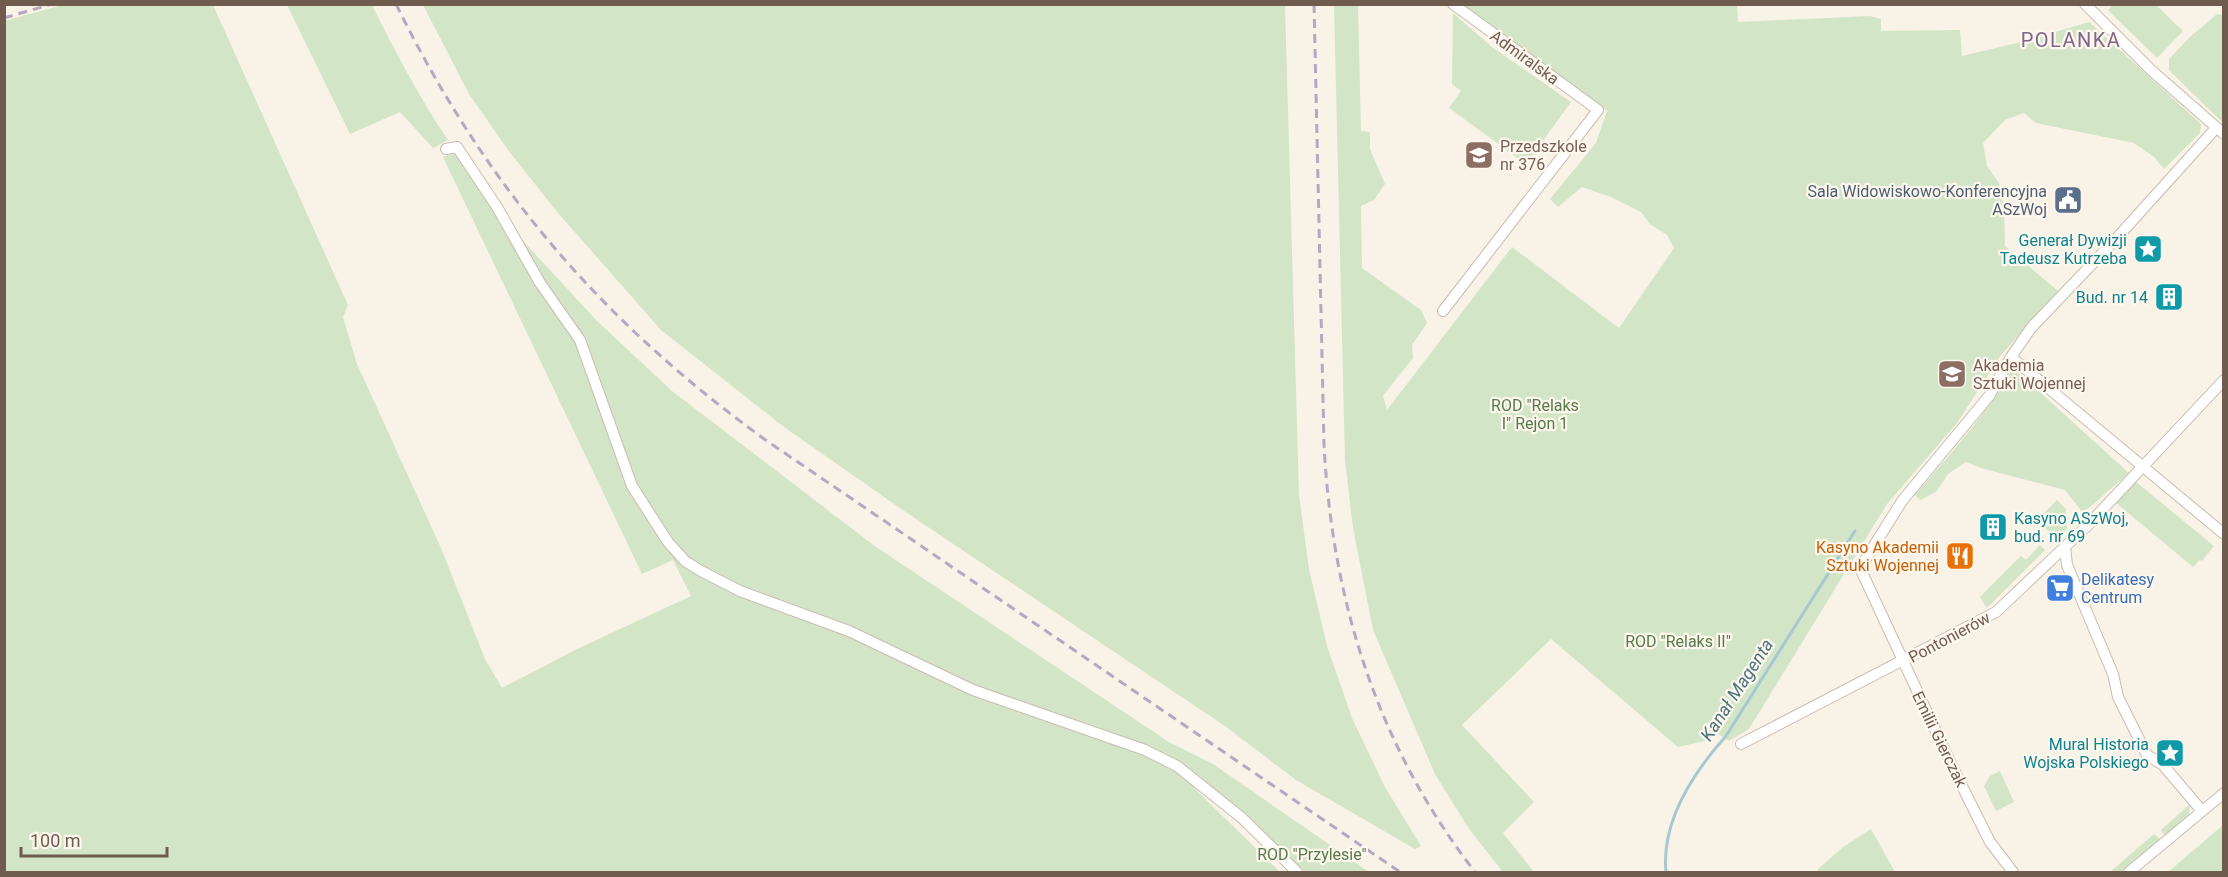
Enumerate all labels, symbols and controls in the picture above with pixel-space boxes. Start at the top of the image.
street label: Admiralska [1487,26,1563,89]
district label: POLANKA [2021,28,2121,52]
place label: Przedszkole nr 376 [1500,137,1587,174]
school or university icon: Przedszkole nr 376 [1463,139,1495,171]
place label: Sala Widowiskowo-Konferencyjna ASzWoj [1807,182,2047,219]
public building icon: Sala Widowiskowo-Konferencyjna ASzWoj [2052,184,2084,216]
place label: Generał Dywizji Tadeusz Kutrzeba [2000,231,2127,268]
place icon: Generał Dywizji Tadeusz Kutrzeba [2132,233,2164,265]
building icon: Bud. nr 14 [2153,281,2185,313]
place label: Bud. nr 14 [2076,288,2148,307]
place label: Akademia Sztuki Wojennej [1973,356,2086,393]
school or university icon: Akademia Sztuki Wojennej [1936,358,1968,390]
park label: ROD "Relaks I" Rejon 1 [1491,396,1579,433]
place label: Kasyno ASzWoj, bud. nr 69 [2014,509,2128,546]
building icon: Kasyno ASzWoj, bud. nr 69 [1977,511,2009,543]
place label: Kasyno Akademii Sztuki Wojennej [1816,538,1939,575]
restaurant icon: Kasyno Akademii Sztuki Wojennej [1944,540,1976,572]
place label: Delikatesy Centrum [2081,570,2155,607]
supermarket icon: Delikatesy Centrum [2044,572,2076,604]
street label: Pontonierów [1905,608,1993,667]
park label: ROD "Relaks II" [1625,632,1731,651]
water label: Kanał Magenta [1696,635,1777,745]
street label: Emilii Gierczak [1908,688,1971,791]
place label: Mural Historia Wojska Polskiego [2023,735,2149,772]
place icon: Mural Historia Wojska Polskiego [2154,737,2186,769]
scale bar [21,820,166,858]
text: 100 m [30,830,81,851]
park label: ROD "Przylesie" [1257,845,1367,864]

